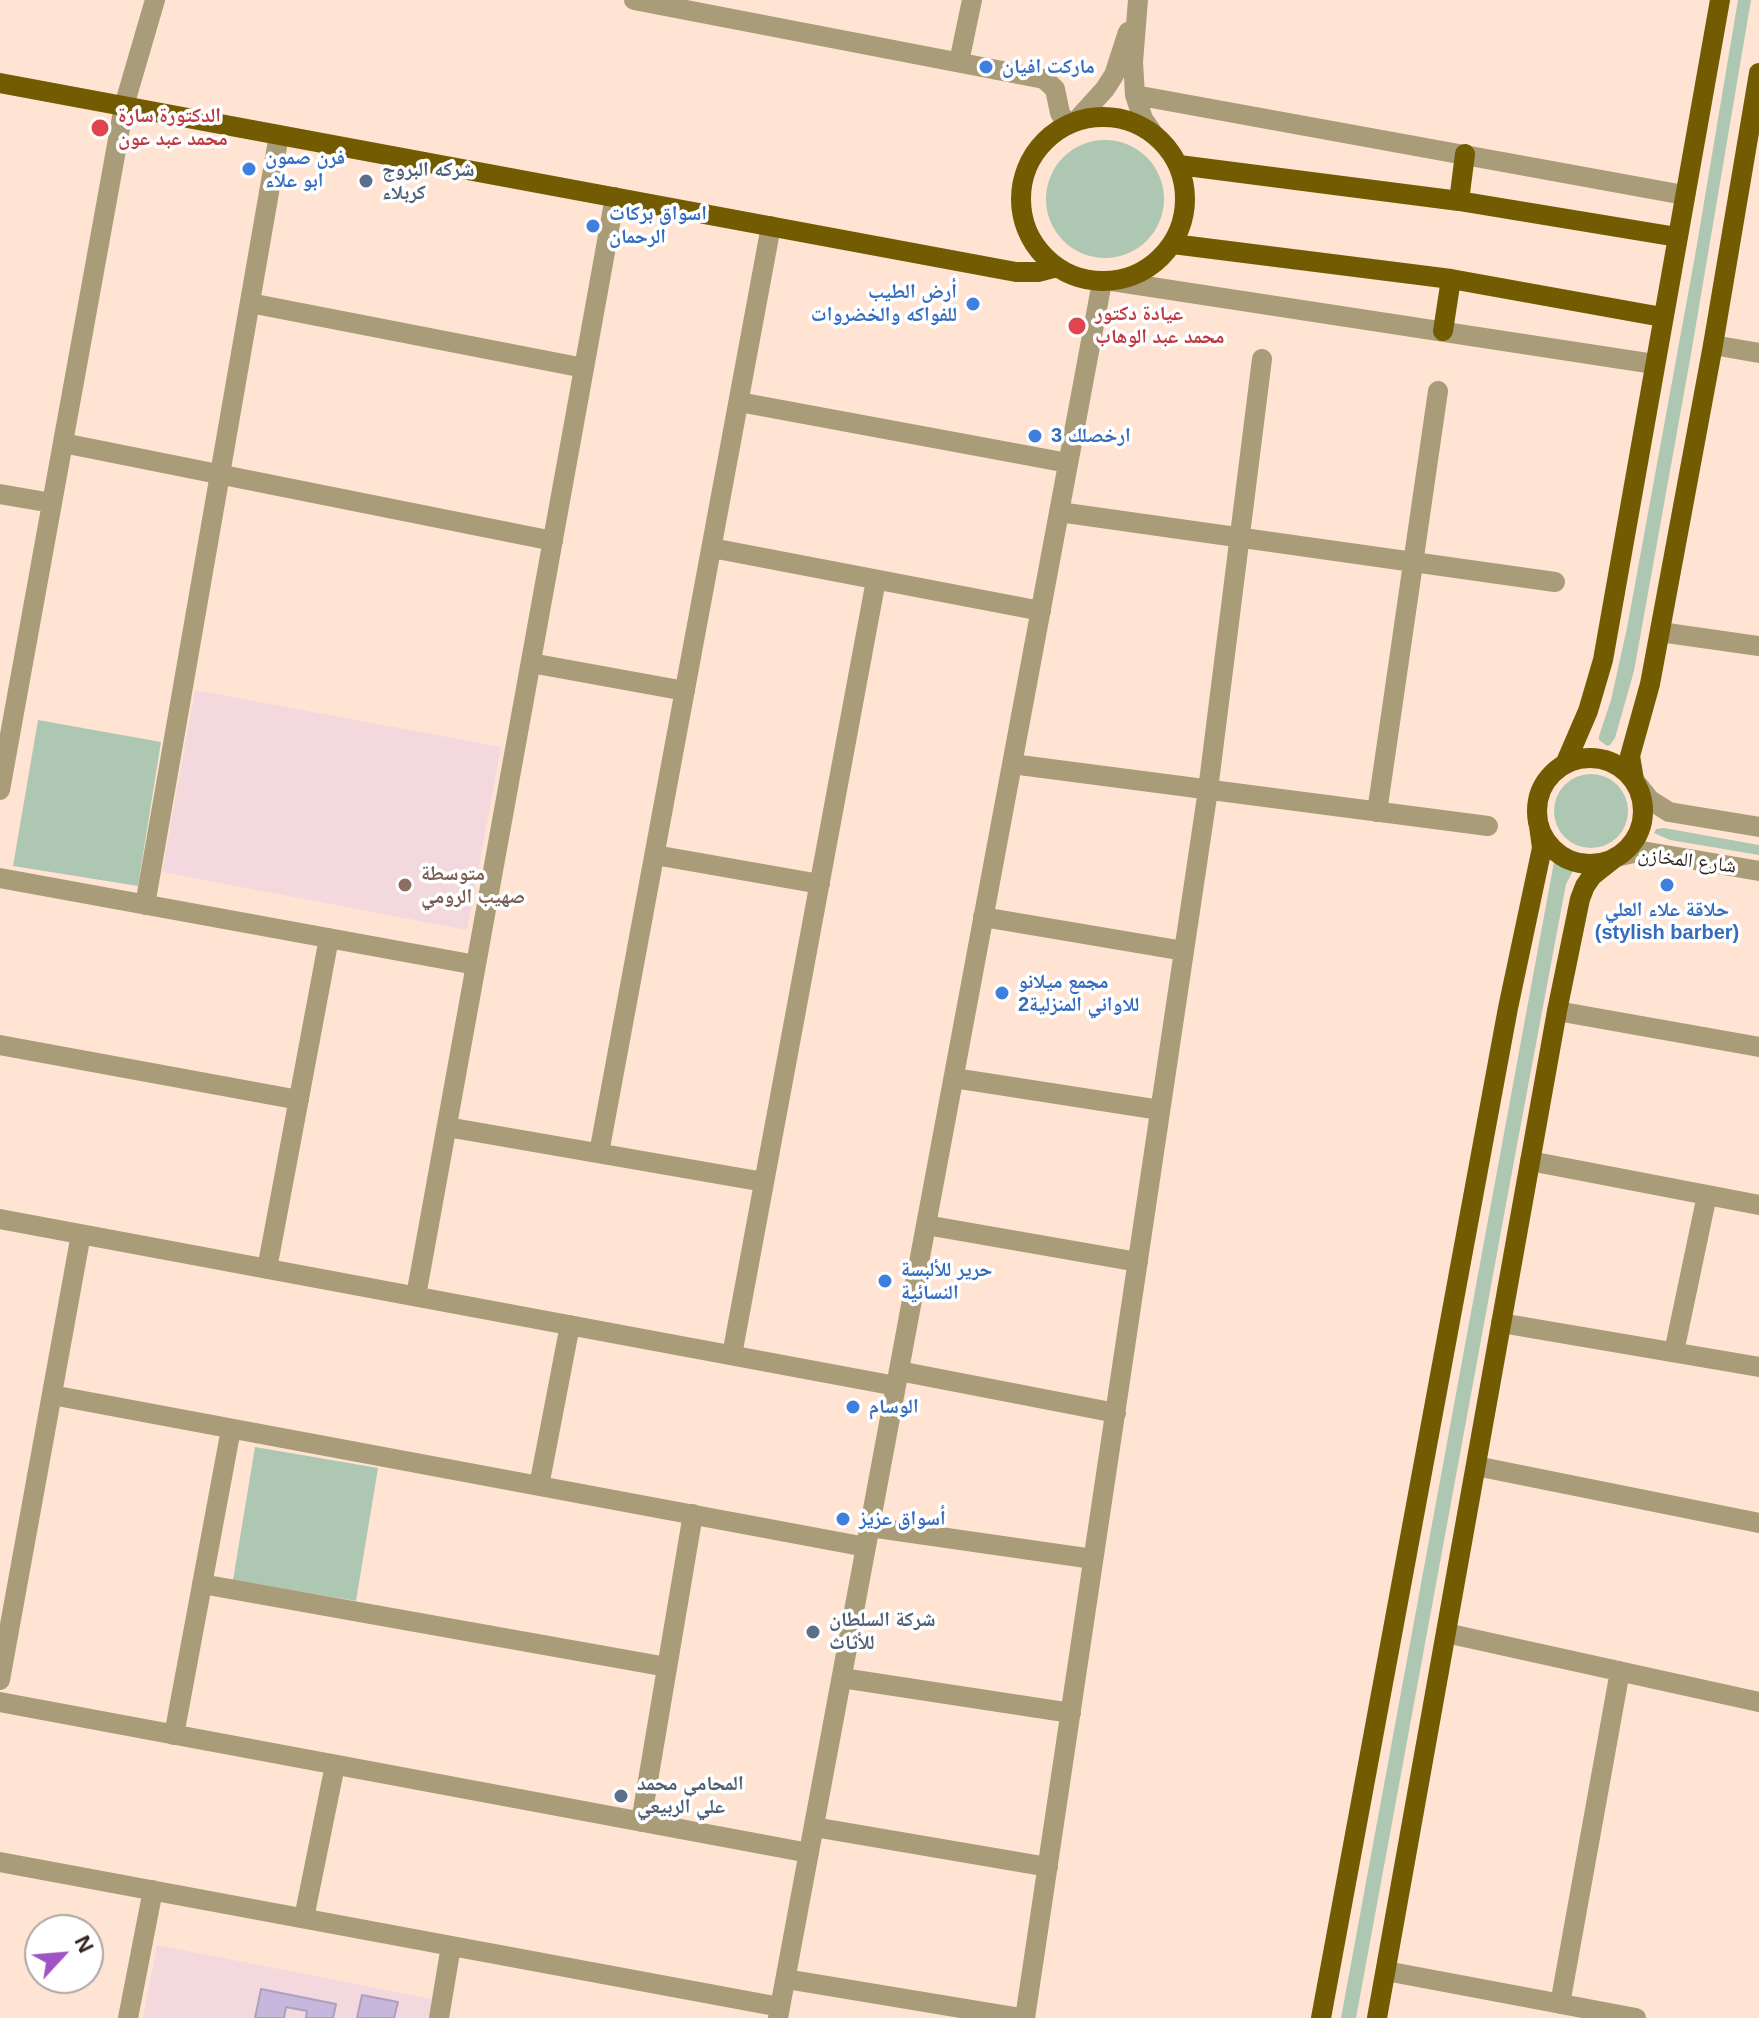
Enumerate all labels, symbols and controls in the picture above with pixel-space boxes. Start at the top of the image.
place label: ماركت افيان [1002,55,1095,79]
marker: ماركت افيان [977,58,995,76]
place label: الدكتورة سارة محمد عبد عون [118,104,228,151]
marker: الدكتورة سارة محمد عبد عون [89,117,111,139]
place label: فرن صمون ابو علاء [265,146,345,193]
place label: شركه البروج كربلاء [382,158,474,205]
marker: فرن صمون ابو علاء [240,160,258,178]
marker: شركه البروج كربلاء [357,172,375,190]
place label: اسواق بركات الرحمان [609,202,707,249]
marker: اسواق بركات الرحمان [584,217,602,235]
place label: أرض الطيب للفواكه والخضروات [811,280,957,327]
marker: أرض الطيب للفواكه والخضروات [964,295,982,313]
place label: عيادة دكتور محمد عبد الوهاب [1095,302,1225,349]
marker: عيادة دكتور محمد عبد الوهاب [1066,315,1088,337]
place label: ارخصلك 3 [1051,424,1131,448]
marker: ارخصلك 3 [1026,427,1044,445]
street label: شارع المخازن [1637,843,1737,879]
place label: متوسطة صهيب الرومي [421,862,525,909]
marker: متوسطة صهيب الرومي [396,876,414,894]
marker: حلاقة علاء العلي (stylish barber) [1658,876,1676,894]
place label: حلاقة علاء العلي (stylish barber) [1595,898,1739,945]
place label: مجمع ميلانو للاواني المنزلية2 [1018,970,1139,1017]
marker: مجمع ميلانو للاواني المنزلية2 [993,984,1011,1002]
place label: حرير للألبسة النسائية [901,1258,993,1305]
marker: حرير للألبسة النسائية [876,1272,894,1290]
place label: الوسام [869,1395,919,1419]
marker: الوسام [844,1398,862,1416]
place label: أسواق عزيز [859,1507,946,1531]
marker: أسواق عزيز [834,1510,852,1528]
place label: شركة السلطان للأثاث [829,1608,935,1655]
marker: شركة السلطان للأثاث [804,1623,822,1641]
place label: المحامي محمد علي الربيعي [637,1772,744,1819]
marker: المحامي محمد علي الربيعي [612,1787,630,1805]
north arrow [24,1914,104,1994]
text: N [70,1932,99,1957]

